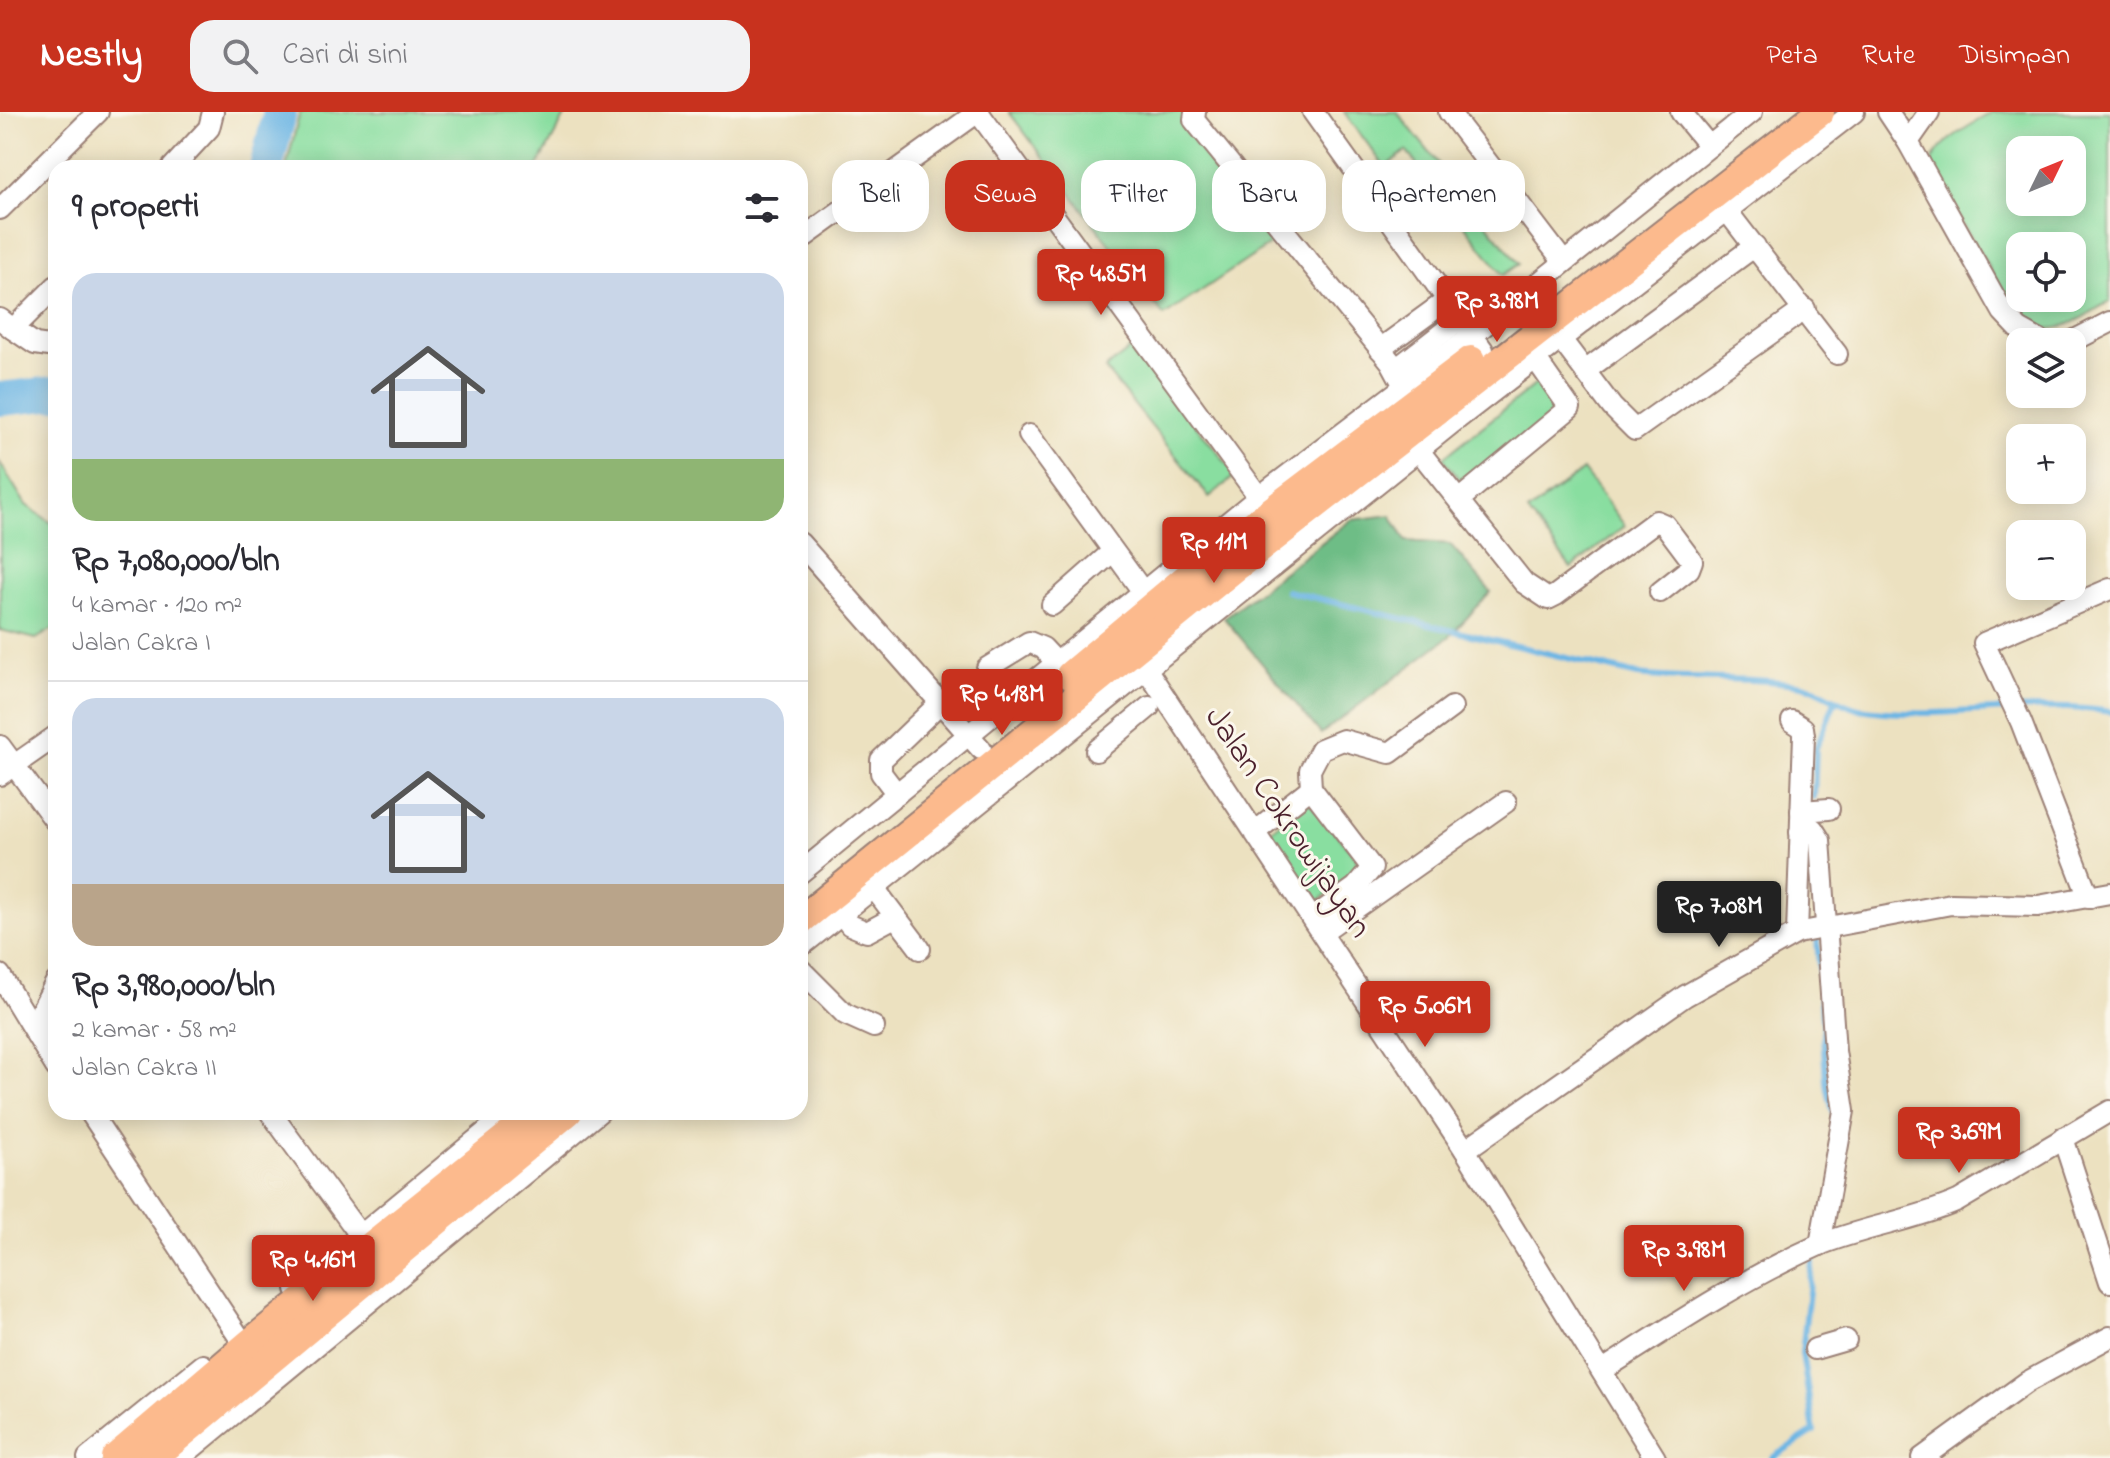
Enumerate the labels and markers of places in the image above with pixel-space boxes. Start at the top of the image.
pin: Rp 4.85M [1018,249,1184,317]
pin: Rp 3.98M [1414,276,1580,344]
pin: Rp 11M [1149,517,1279,585]
pin: Rp 4.18M [919,669,1085,737]
pin: Rp 7.08M [1636,881,1802,949]
pin: Rp 5.06M [1342,981,1508,1049]
pin: Rp 3.69M [1876,1107,2042,1175]
pin: Rp 3.98M [1601,1225,1767,1293]
pin: Rp 4.16M [230,1235,396,1303]

